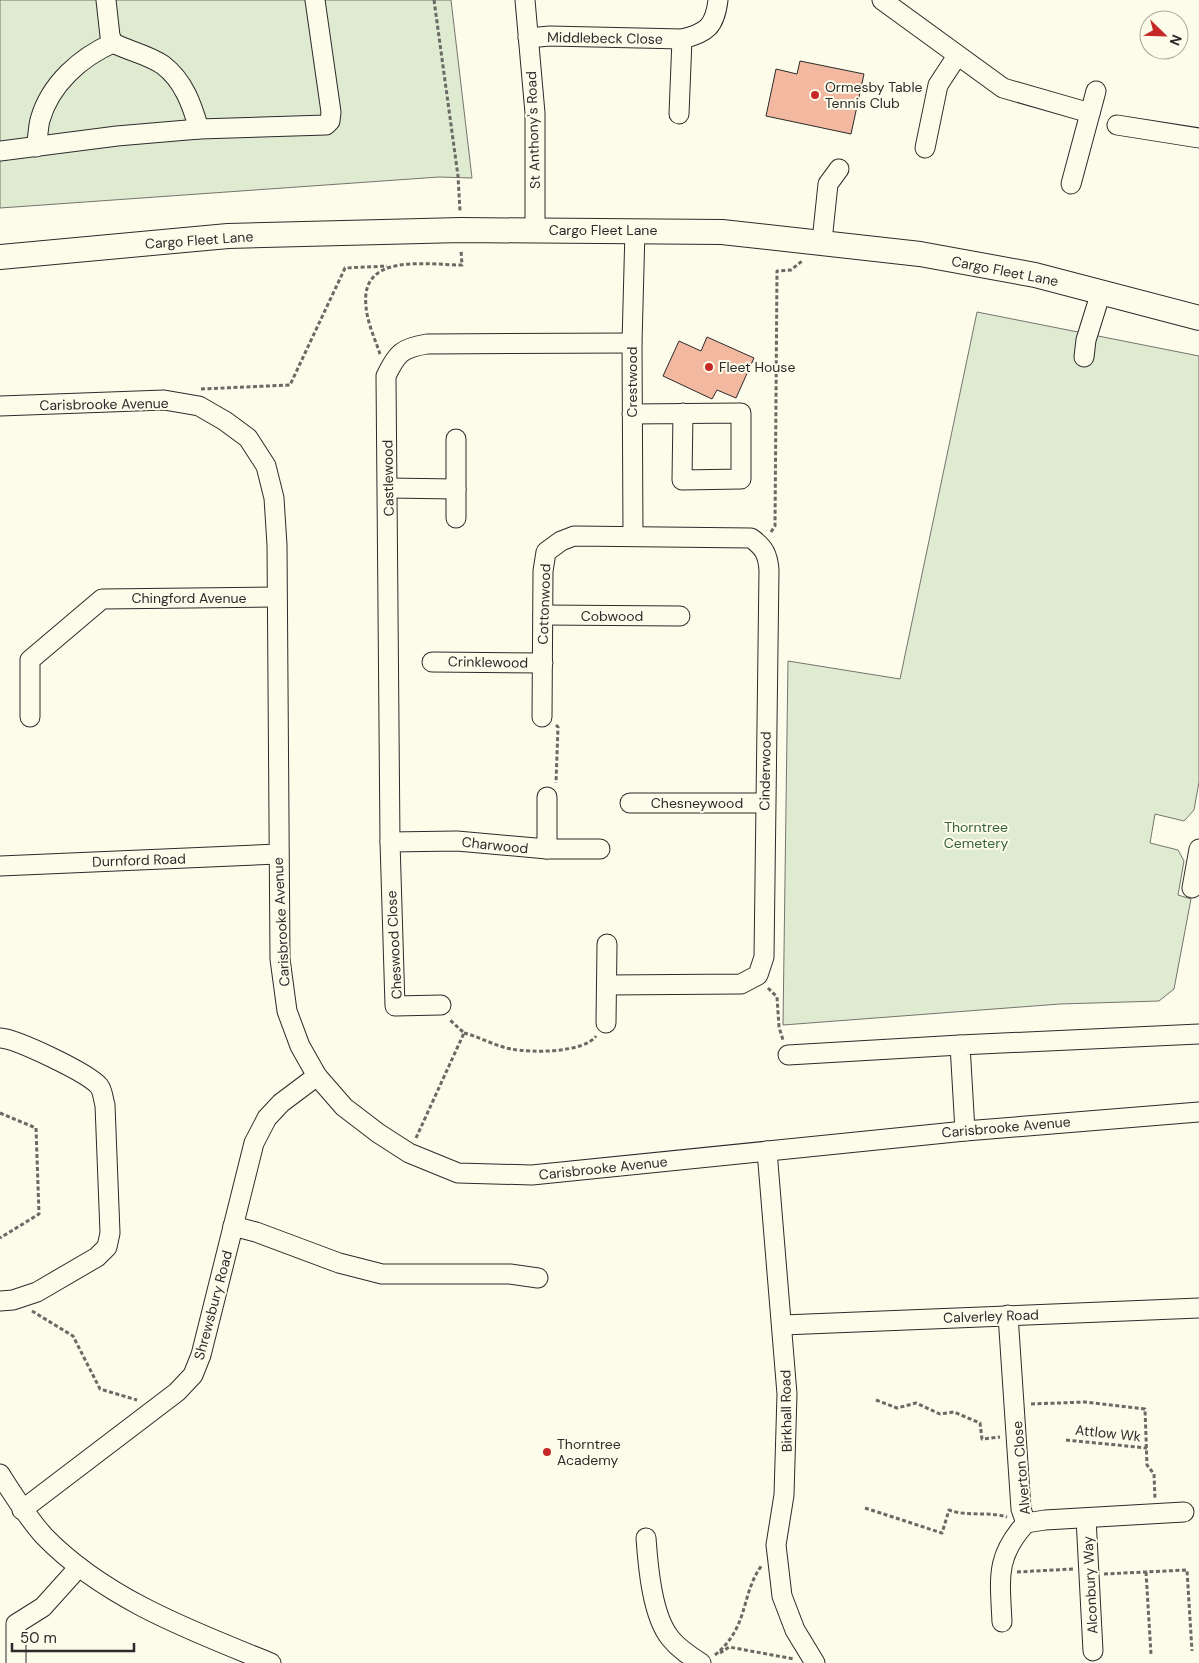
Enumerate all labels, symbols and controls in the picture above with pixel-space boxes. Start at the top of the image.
north arrow [1139,10,1189,60]
street label: Middlebeck Close [547,28,663,48]
text: N [1166,32,1186,48]
street label: St Anthony's Road [522,71,544,189]
place label: Ormesby Table Tennis Club [825,78,923,112]
marker: Ormesby Table Tennis Club [809,89,821,101]
street label: Cargo Fleet Lane [549,221,657,239]
street label: Cargo Fleet Lane [144,227,254,253]
street label: Cargo Fleet Lane [950,252,1060,290]
street label: Crestwood [623,347,641,417]
place label: Fleet House [719,358,795,376]
marker: Fleet House [703,361,715,373]
street label: Carisbrooke Avenue [39,394,169,414]
street label: Castlewood [378,440,398,516]
street label: Cottonwood [534,563,554,645]
street label: Chingford Avenue [131,589,247,607]
street label: Cobwood [581,607,643,625]
street label: Crinklewood [448,652,528,672]
street label: Cinderwood [755,731,775,811]
street label: Chesneywood [651,794,743,812]
park label: Thorntree Cemetery [944,818,1008,852]
street label: Charwood [461,833,529,857]
street label: Durnford Road [92,849,186,871]
street label: Carisbrooke Avenue [269,857,293,987]
street label: Cheswood Close [382,890,406,1000]
street label: Carisbrooke Avenue [941,1112,1071,1142]
street label: Carisbrooke Avenue [538,1152,668,1184]
street label: Shrewsbury Road [190,1248,236,1362]
street label: Calverley Road [943,1305,1039,1327]
street label: Birkhall Road [776,1370,796,1452]
street label: Alverton Close [1008,1420,1034,1516]
street label: Attlow Wk [1074,1421,1142,1445]
place label: Thorntree Academy [557,1435,621,1469]
marker: Thorntree Academy [541,1446,553,1458]
street label: Alconbury Way [1078,1535,1102,1635]
scale bar [12,1620,135,1652]
text: 50 m [20,1628,57,1648]

